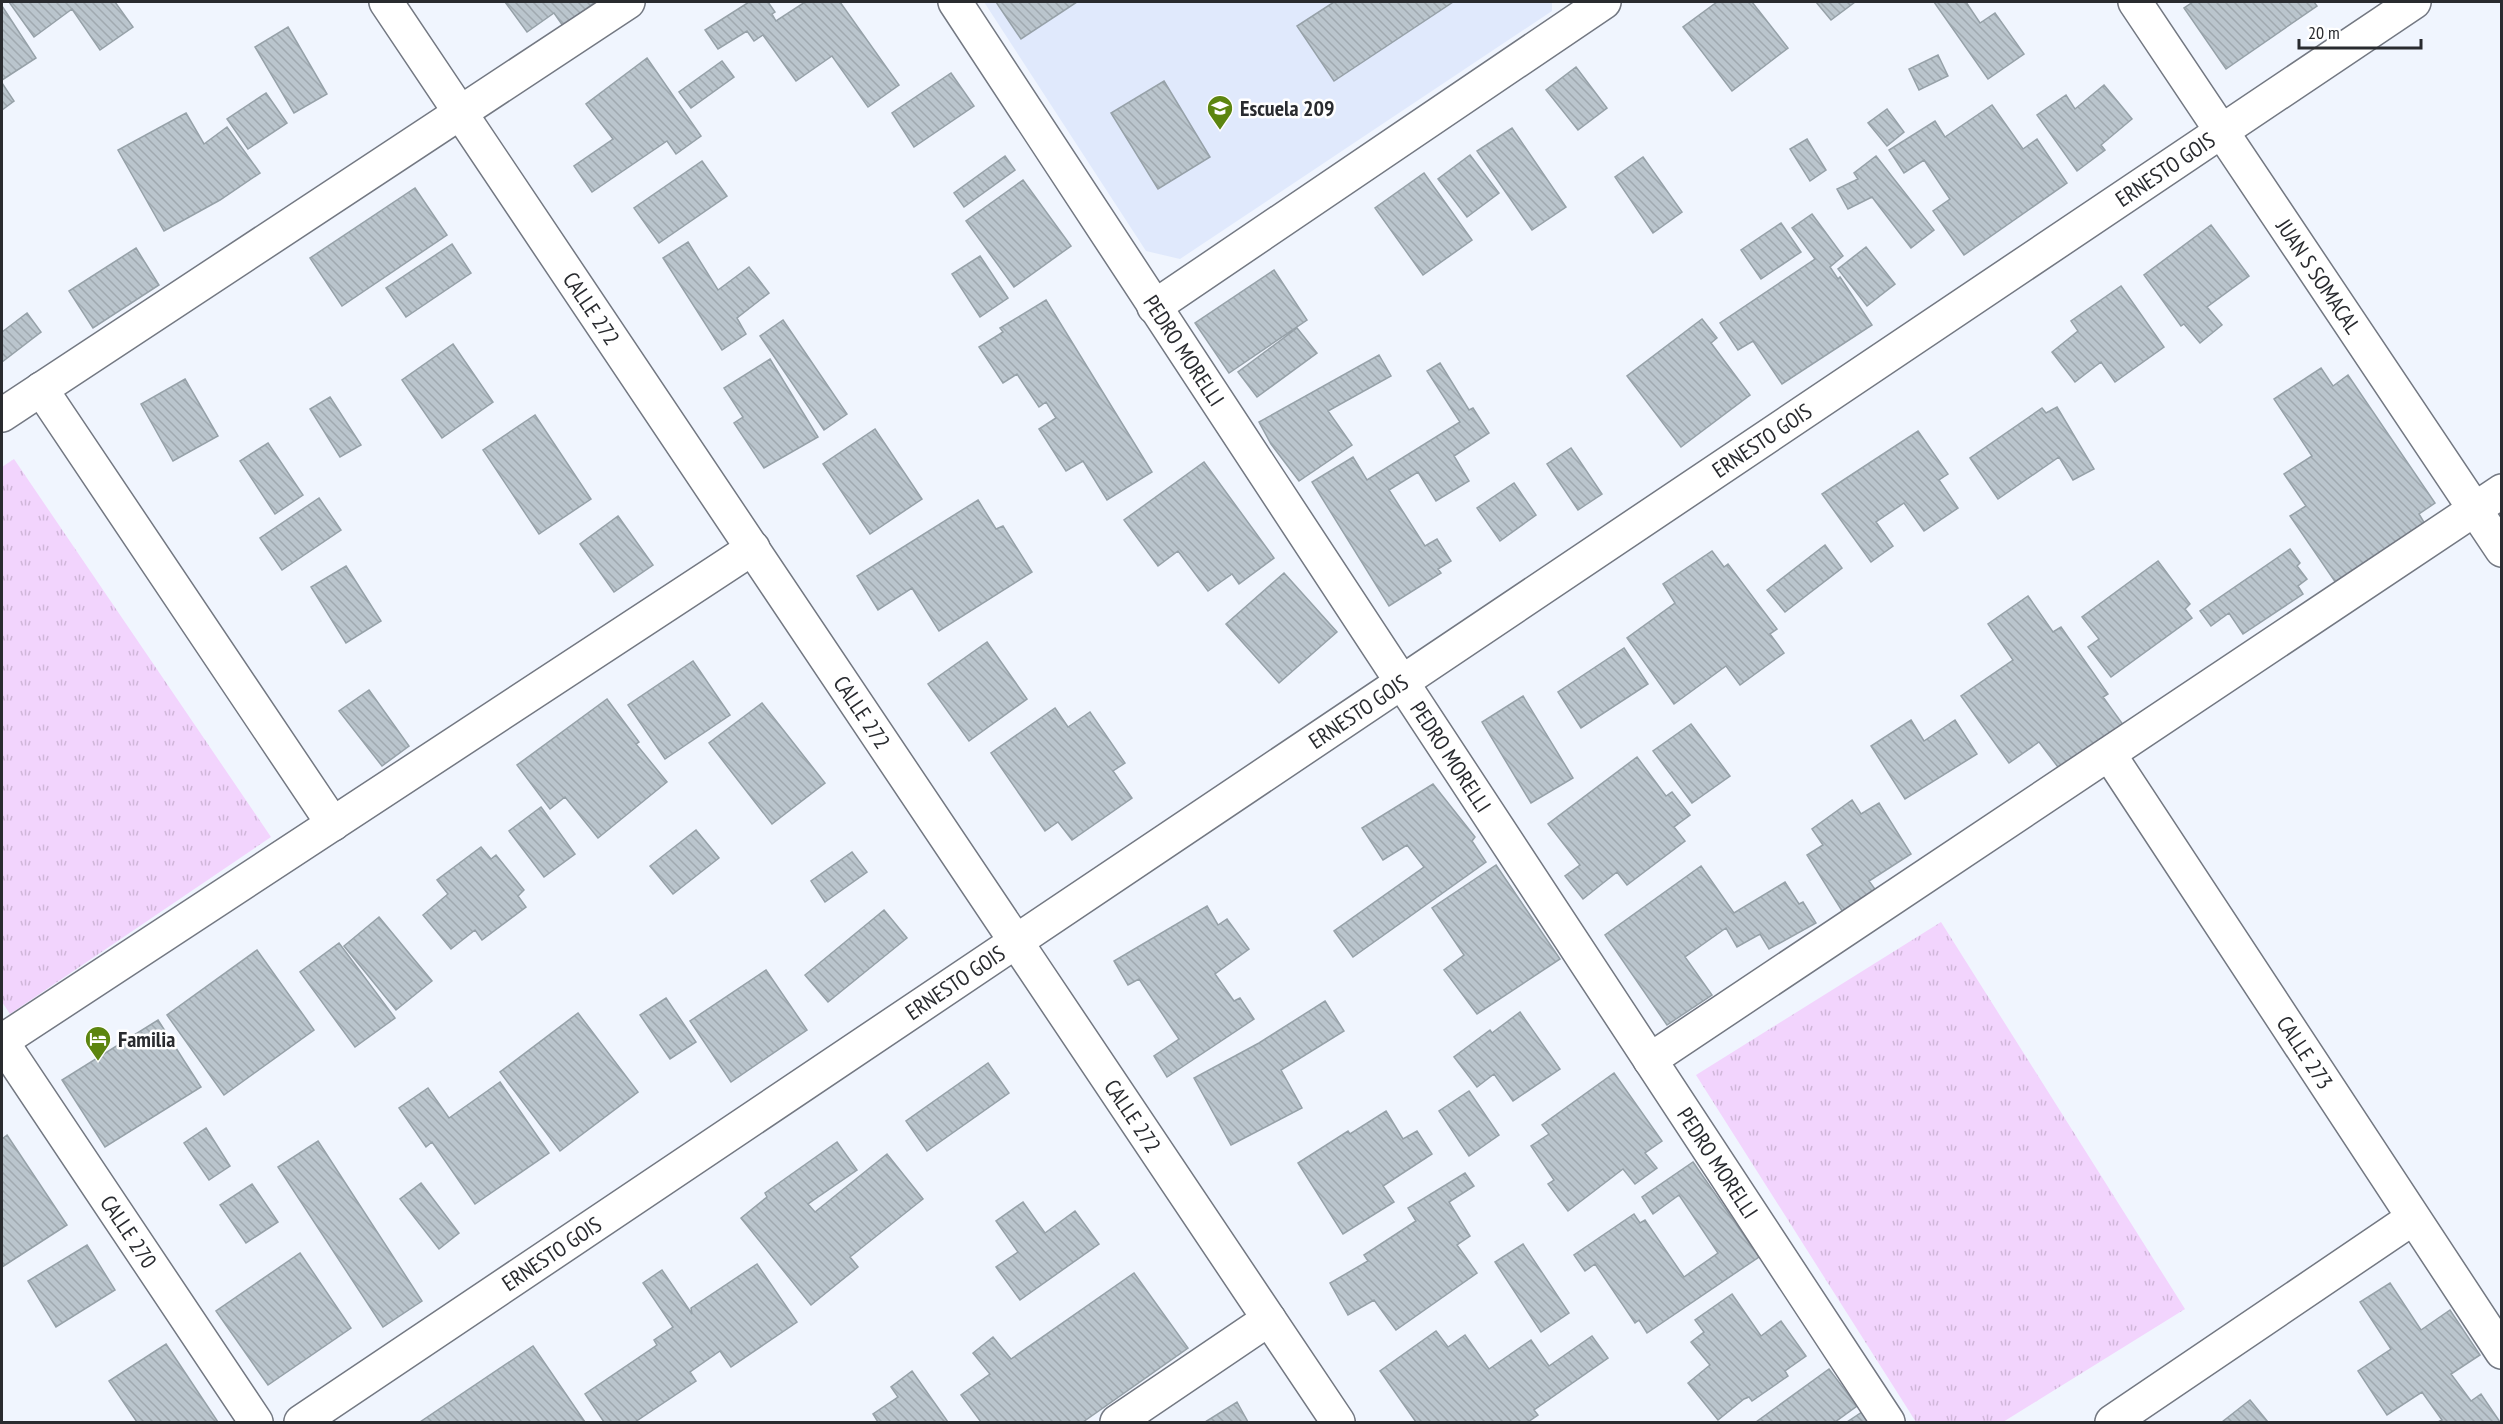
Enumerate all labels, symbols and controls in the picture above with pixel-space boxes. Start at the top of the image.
scale bar [2299,12,2420,50]
text: 20 m [2308,21,2340,44]
school or university icon: Escuela 209 [1205,93,1235,131]
place label: Escuela 209 [1240,94,1335,122]
street label: ERNESTO GOIS [2110,126,2220,213]
street label: JUAN S SOMACAL [2270,213,2367,339]
street label: CALLE 272 [557,267,626,350]
street label: PEDRO MORELLI [1137,290,1231,411]
street label: ERNESTO GOIS [1707,397,1817,484]
street label: ERNESTO GOIS [1303,668,1414,755]
street label: CALLE 272 [828,670,897,754]
street label: PEDRO MORELLI [1404,696,1497,818]
street label: ERNESTO GOIS [900,939,1010,1026]
street label: CALLE 273 [2271,1010,2339,1094]
hotel icon: Familia [83,1024,113,1062]
place label: Familia [118,1025,175,1053]
street label: CALLE 272 [1098,1074,1167,1158]
street label: PEDRO MORELLI [1671,1102,1764,1224]
street label: CALLE 270 [94,1190,163,1274]
street label: ERNESTO GOIS [497,1210,607,1297]

